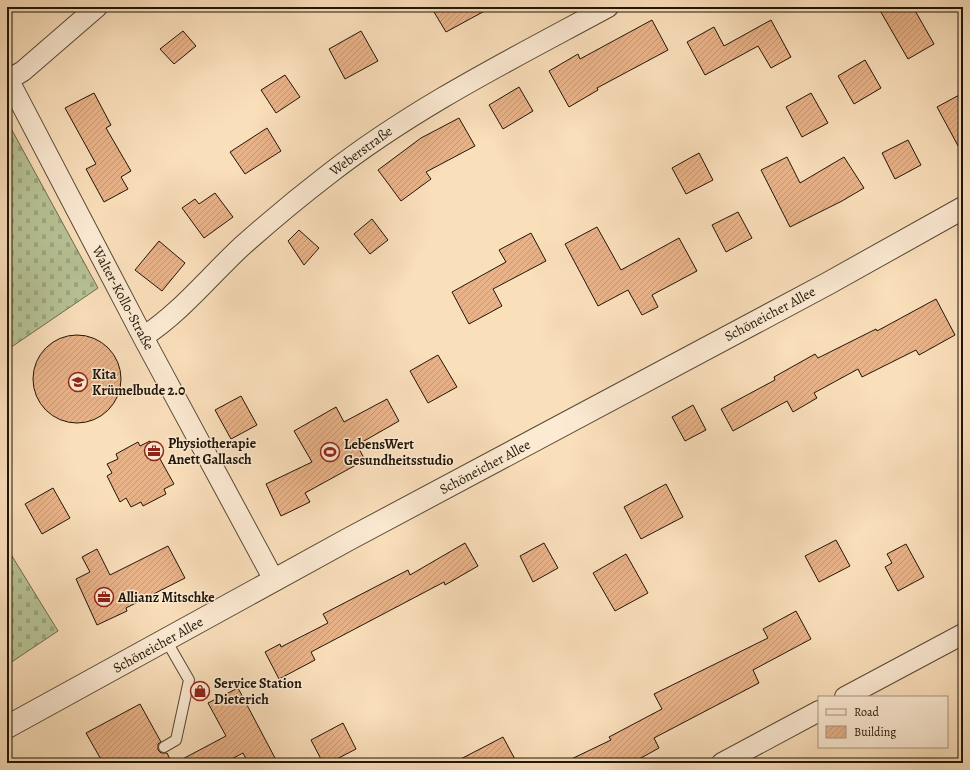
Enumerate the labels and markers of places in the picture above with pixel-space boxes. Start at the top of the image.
place label: Kita Krümelbude 2.0 [92,365,185,400]
school or university icon: Kita Krümelbude 2.0 [67,371,89,393]
place label: Physiotherapie Anett Gallasch [167,434,257,469]
place label: LebensWert Gesundheitsstudio [344,435,454,470]
office icon: Physiotherapie Anett Gallasch [143,440,165,462]
sports icon: LebensWert Gesundheitsstudio [319,441,341,463]
office icon: Allianz Mitschke [93,586,115,608]
place label: Allianz Mitschke [117,588,215,607]
place label: Service Station Dieterich [214,674,302,709]
shop icon: Service Station Dieterich [189,680,211,702]

